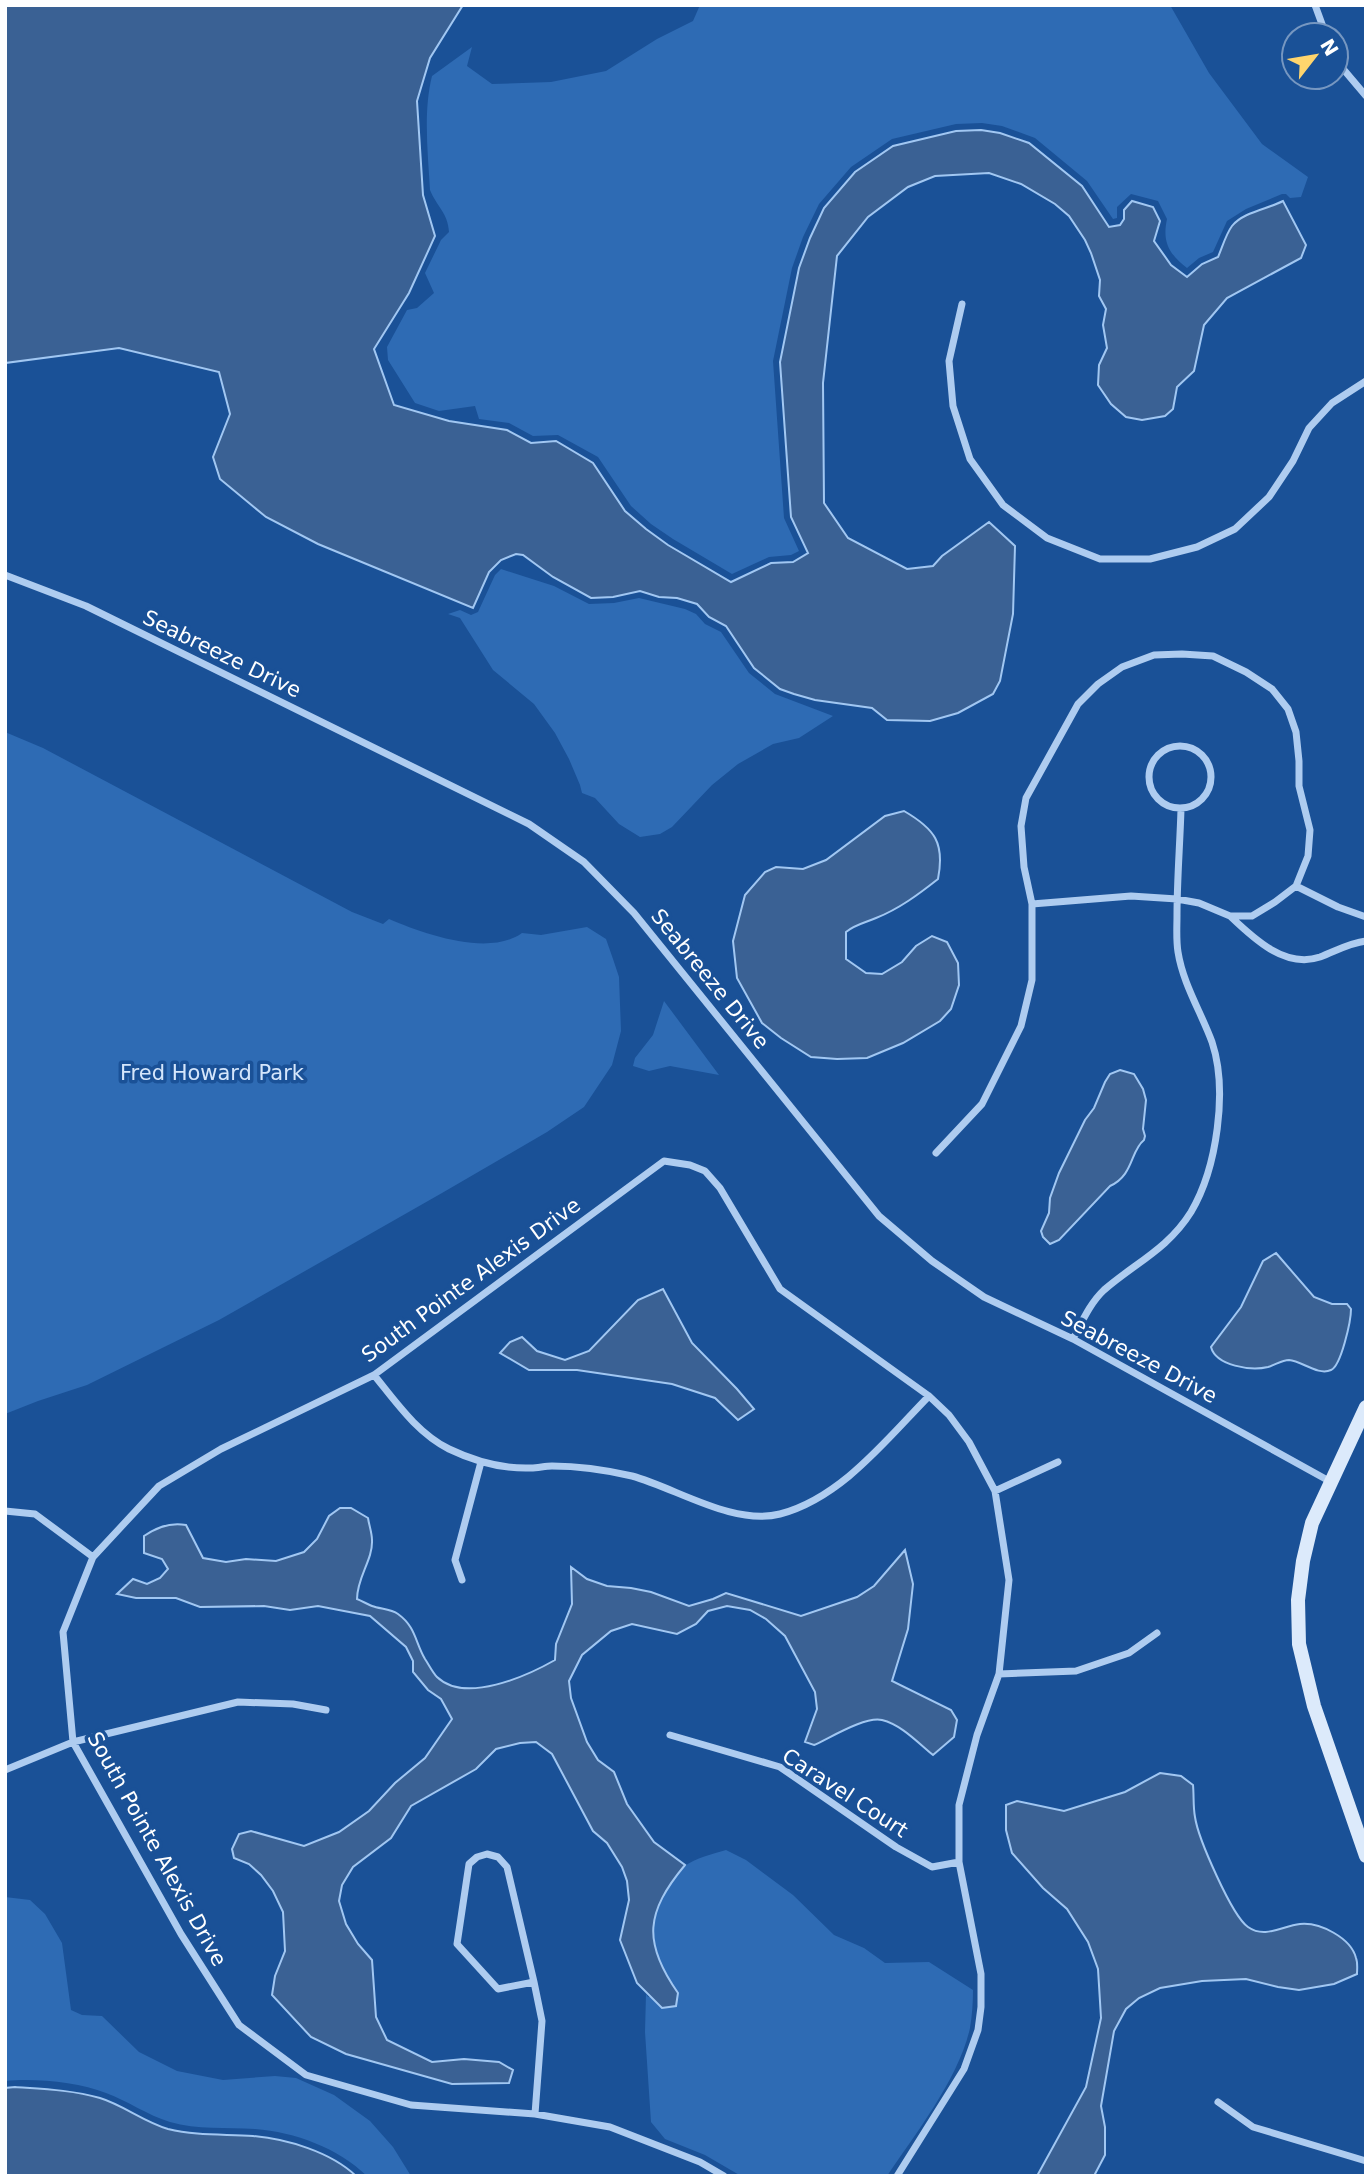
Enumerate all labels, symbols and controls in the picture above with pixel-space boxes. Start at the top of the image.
north arrow [1280,21,1350,91]
text: N [1316,35,1343,60]
street label: Seabreeze Drive [139,605,305,703]
street label: Seabreeze Drive [646,904,774,1054]
park label: Fred Howard Park [120,1061,305,1085]
street label: South Pointe Alexis Drive [357,1193,585,1367]
street label: Seabreeze Drive [1057,1306,1221,1408]
street label: South Pointe Alexis Drive [82,1728,232,1970]
street label: Caravel Court [778,1744,912,1842]

